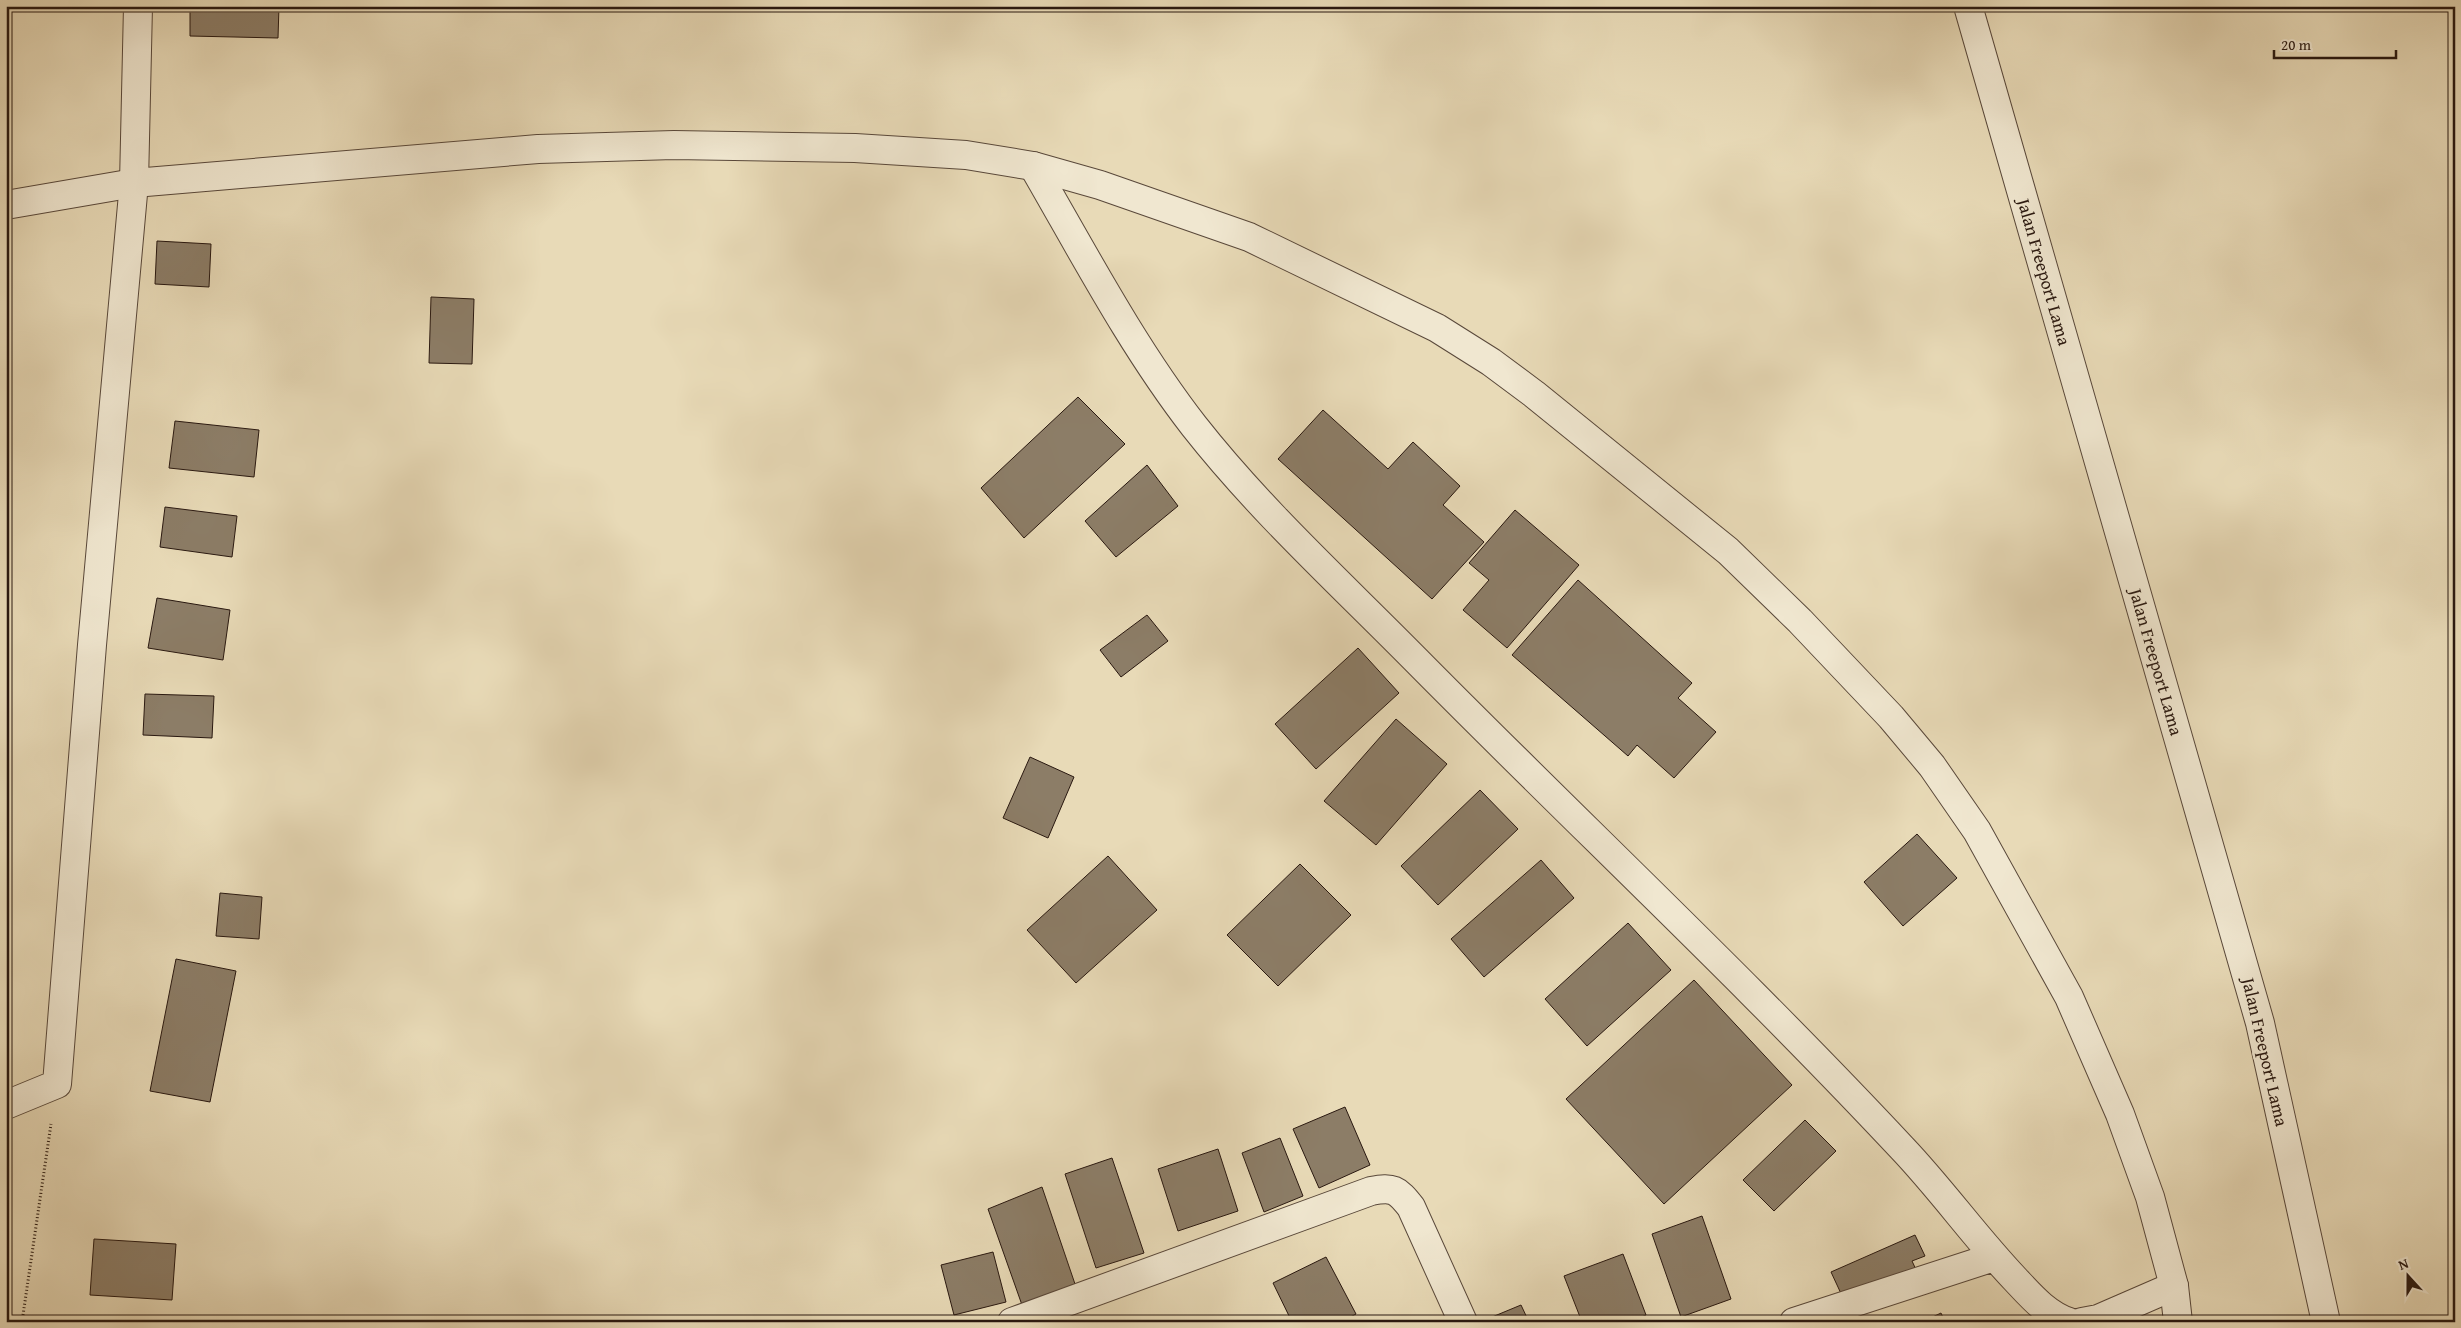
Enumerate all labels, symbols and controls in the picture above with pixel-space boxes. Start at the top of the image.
scale bar [2274,28,2396,60]
text: 20 m [2281,34,2312,55]
street label: Jalan Freeport Lama [2010,193,2079,349]
street label: Jalan Freeport Lama [2122,583,2191,739]
street label: Jalan Freeport Lama [2235,973,2296,1129]
north arrow [2384,1250,2434,1300]
text: N [2395,1253,2412,1275]

